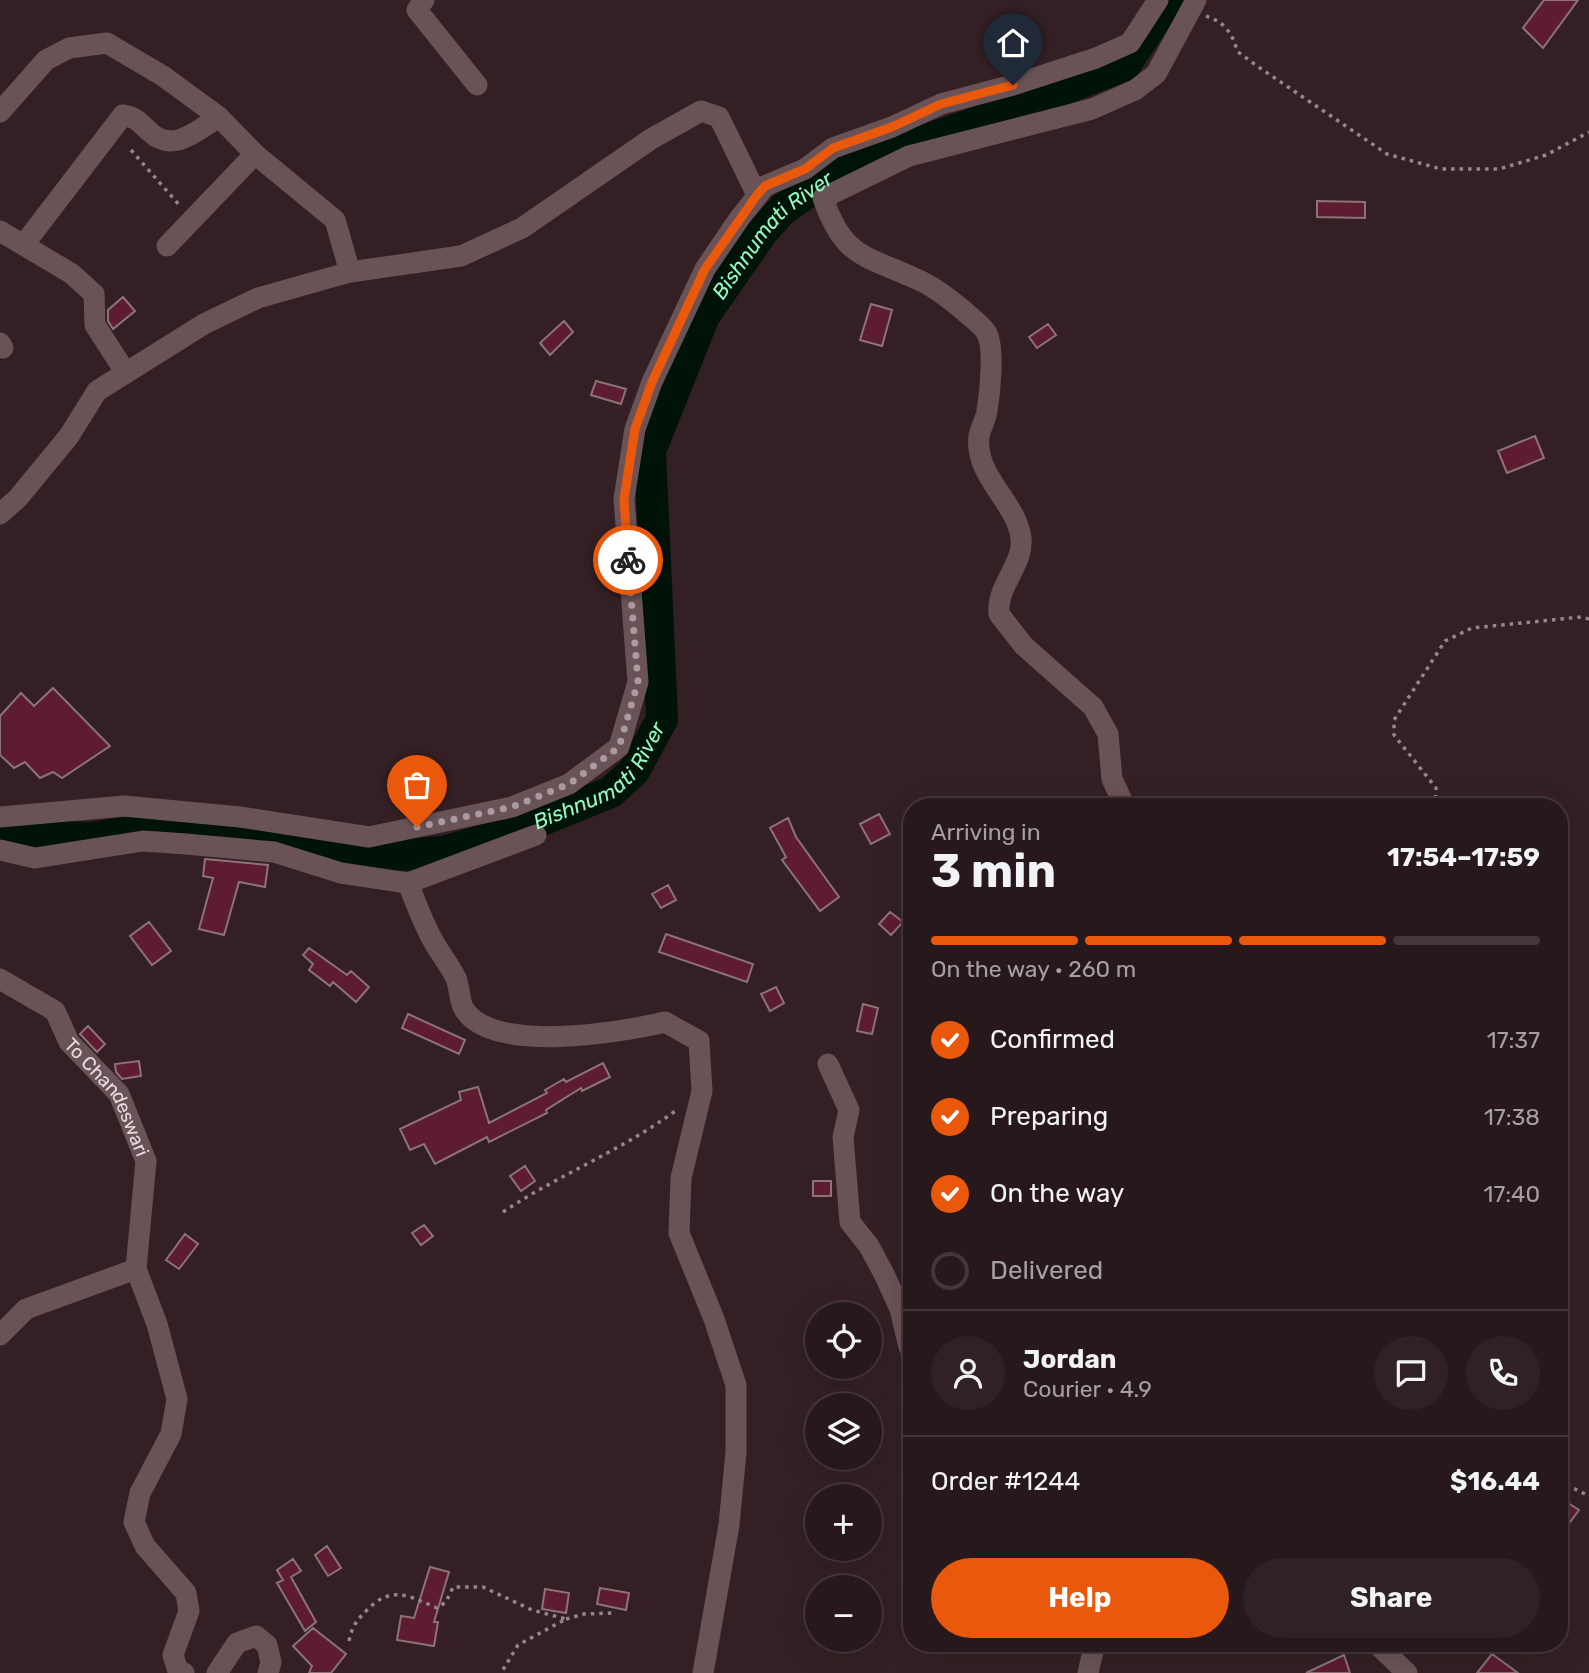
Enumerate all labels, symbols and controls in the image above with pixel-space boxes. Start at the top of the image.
pin [983,13,1043,85]
icon: home [994,24,1032,62]
water label: Bishnumati River [707,165,838,304]
courier [593,525,663,595]
icon: bike [609,541,647,579]
water label: Bishnumati River [529,717,670,834]
pin [387,755,447,827]
icon: bag [398,766,436,804]
text: Arriving in [931,818,1041,846]
text: 17:54–17:59 [1387,842,1540,873]
text: 3 min [931,844,1056,899]
text: On the way · 260 m [931,955,1136,983]
icon: check [931,1021,969,1059]
text: Confirmed [990,1024,1115,1055]
text: 17:37 [1487,1026,1540,1054]
street label: To Chandeswari [59,1033,154,1160]
icon: check [931,1098,969,1136]
text: Preparing [990,1101,1108,1132]
text: 17:38 [1484,1103,1540,1131]
icon: check [931,1175,969,1213]
text: On the way [990,1178,1124,1209]
text: 17:40 [1484,1180,1540,1208]
text: Delivered [990,1255,1103,1286]
map controls [805,1302,882,1652]
button: locate [805,1302,882,1379]
button: person [931,1336,1005,1410]
button: chat [1374,1336,1448,1410]
button: phone [1466,1336,1540,1410]
text: Jordan [1023,1344,1116,1375]
text: Courier · 4.9 [1023,1375,1152,1403]
button: layers [805,1393,882,1470]
text: Order #1244 [931,1466,1080,1497]
text: $16.44 [1450,1466,1540,1497]
button: + [805,1484,882,1561]
button: Help [931,1558,1229,1638]
button: Share [1243,1558,1540,1638]
button: − [805,1575,882,1652]

